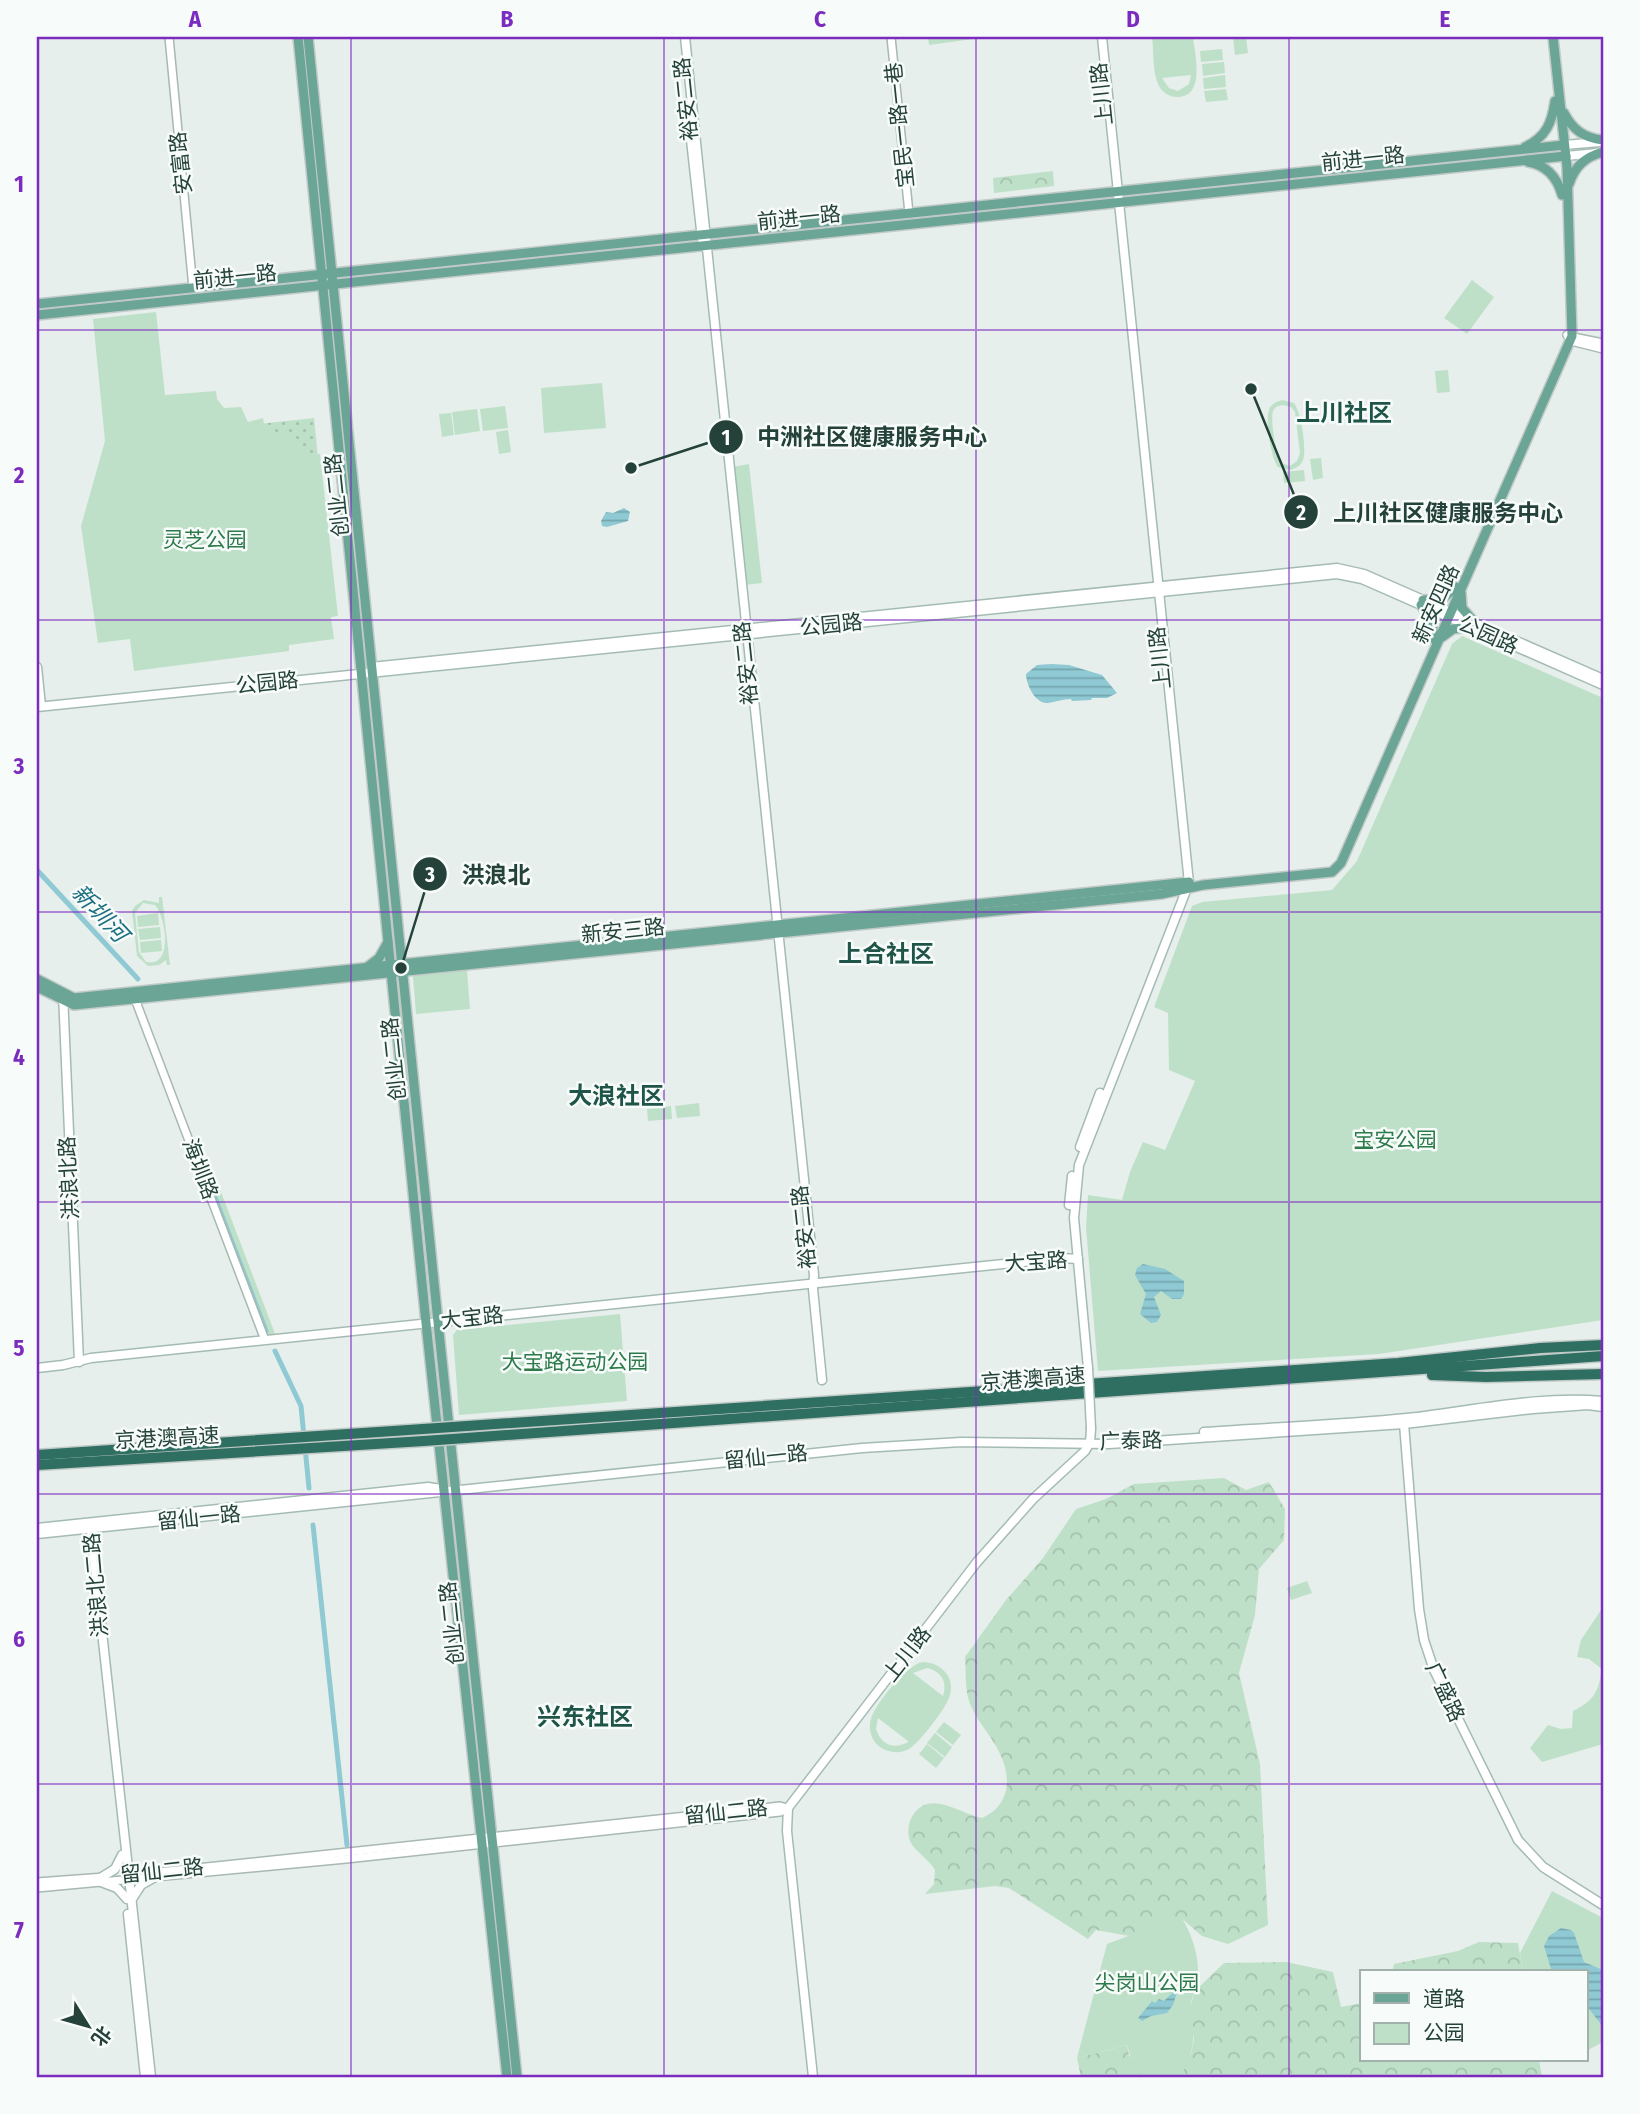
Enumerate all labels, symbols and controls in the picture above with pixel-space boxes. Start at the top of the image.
text: A [188,5,202,33]
text: B [501,5,514,33]
text: C [814,5,826,33]
text: D [1126,5,1140,33]
text: E [1440,5,1451,33]
street label: 裕安二路 [669,56,703,142]
street label: 宝民一路一巷 [880,61,920,189]
street label: 上川路 [1086,61,1118,127]
street label: 安富路 [165,130,197,196]
street label: 前进一路 [1320,142,1406,176]
text: 1 [14,170,24,198]
street label: 前进一路 [756,201,842,235]
street label: 前进一路 [192,260,278,294]
district label: 上川社区 [1296,399,1392,427]
callout: 中洲社区健康服务中心 [708,415,1001,459]
text: 中洲社区健康服务中心 [757,423,987,451]
text: 1 [722,425,730,451]
street label: 创业二路 [320,452,354,538]
text: 2 [13,461,25,489]
callout: 上川社区健康服务中心 [1284,490,1577,534]
text: 上川社区健康服务中心 [1333,499,1563,527]
text: 2 [1295,500,1306,526]
park label: 灵芝公园 [163,527,247,553]
street label: 新安四路 [1407,560,1465,648]
street label: 公园路 [798,609,864,641]
street label: 公园路 [1454,610,1522,660]
street label: 裕安二路 [729,620,763,706]
street label: 上川路 [1144,625,1176,691]
street label: 公园路 [234,667,300,699]
text: 3 [13,752,25,780]
callout: 洪浪北 [413,852,545,896]
text: 洪浪北 [462,861,531,889]
text: 3 [424,862,435,888]
water label: 新圳河 [66,878,136,951]
street label: 新安三路 [580,914,666,948]
district label: 上合社区 [838,940,934,968]
street label: 创业二路 [377,1016,411,1102]
text: 4 [13,1043,25,1071]
district label: 大浪社区 [568,1082,664,1110]
park label: 宝安公园 [1353,1127,1437,1153]
street label: 洪浪北路 [54,1135,84,1221]
street label: 海圳路 [177,1135,223,1203]
street label: 裕安二路 [787,1184,821,1270]
street label: 大宝路 [1004,1247,1068,1277]
street label: 大宝路 [439,1302,505,1334]
text: 5 [13,1334,25,1362]
park label: 大宝路运动公园 [502,1349,649,1375]
street label: 京港澳高速 [980,1362,1086,1396]
street label: 京港澳高速 [114,1422,220,1454]
street label: 广泰路 [1099,1427,1163,1455]
street label: 留仙一路 [723,1440,809,1474]
street label: 留仙一路 [156,1501,242,1535]
street label: 洪浪北二路 [78,1532,114,1638]
street label: 创业二路 [435,1580,469,1666]
street label: 上川路 [877,1621,937,1687]
text: 6 [13,1625,25,1653]
street label: 广盛路 [1420,1658,1470,1726]
district label: 兴东社区 [537,1703,633,1731]
street label: 留仙二路 [683,1795,769,1829]
street label: 留仙二路 [119,1854,205,1888]
text: 7 [14,1916,24,1944]
park label: 尖岗山公园 [1095,1970,1200,1996]
legend [1360,1970,1588,2062]
text: 道路 [1423,1986,1465,2012]
north arrow [52,1992,122,2062]
text: 公园 [1423,2020,1465,2046]
text: 北 [86,2021,116,2050]

